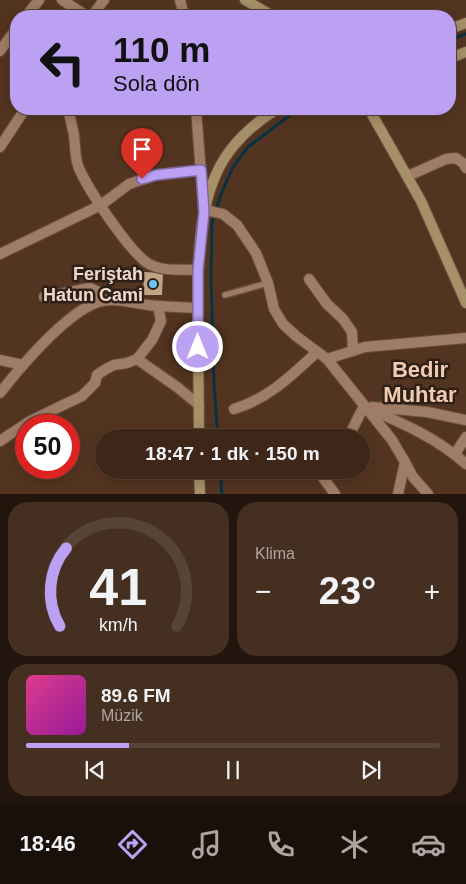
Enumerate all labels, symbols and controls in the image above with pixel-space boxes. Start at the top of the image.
icon: left [30,30,95,95]
text: 110 m [113,30,210,69]
text: Sola dön [113,71,200,96]
pin [121,128,163,179]
icon: arrive [128,135,156,163]
place label: Feriştah Hatun Cami [43,264,143,305]
marker: Feriştah Hatun Cami [147,278,159,290]
position arrow [171,320,223,372]
district label: Bedir Muhtar [383,357,457,407]
speed limit sign: 50 [15,414,80,479]
text: 18:47 · 1 dk · 150 m [145,443,320,464]
text: Klima [255,545,295,562]
text: 41 [90,558,147,616]
text: 23° [319,570,376,612]
text: − [255,576,271,607]
text: + [424,576,440,607]
text: km/h [99,615,138,635]
text: 89.6 FM [101,685,171,706]
text: Müzik [101,707,143,724]
icon: previous [81,756,109,784]
icon: pause [219,756,247,784]
icon: next [357,756,385,784]
icon: directions [115,827,150,862]
icon: music [189,827,224,862]
icon: phone [263,827,298,862]
icon: climate [337,827,372,862]
icon: car [411,827,446,862]
text: 18:46 [20,831,76,856]

